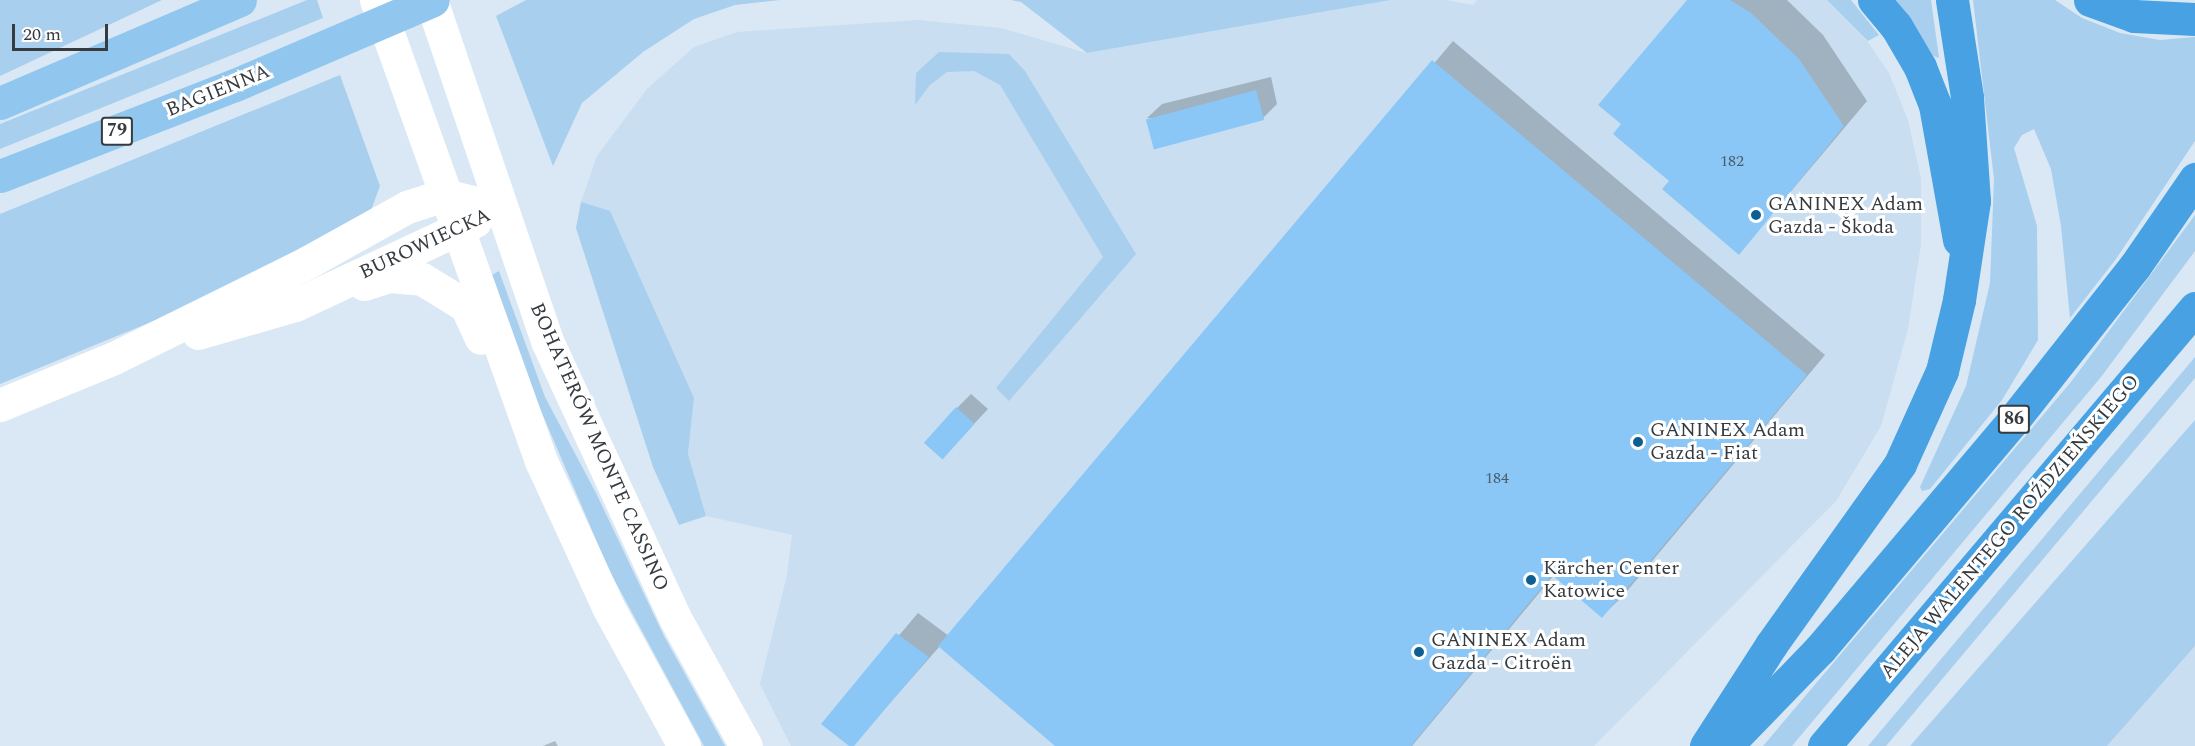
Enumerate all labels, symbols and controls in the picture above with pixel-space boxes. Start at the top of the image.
scale bar [15,12,111,50]
text: 20 m [23,21,61,48]
street label: BAGIENNA [163,59,273,123]
road number: 79 [100,116,134,146]
house number: 182 [1720,151,1744,171]
place label: GANINEX Adam Gazda - Škoda [1768,192,1923,239]
street label: BUROWIECKA [356,203,494,285]
marker: GANINEX Adam Gazda - Škoda [1749,208,1763,222]
street label: BOHATERÓW MONTE CASSINO [524,299,674,595]
street label: ALEJA WALENTEGO ROŹDZIEŃSKIEGO [1876,370,2144,684]
road number: 86 [1998,404,2030,434]
place label: GANINEX Adam Gazda - Fiat [1650,418,1805,465]
marker: GANINEX Adam Gazda - Fiat [1631,435,1645,449]
house number: 184 [1485,468,1509,488]
place label: Kärcher Center Katowice [1543,556,1679,603]
marker: Kärcher Center Katowice [1524,573,1538,587]
place label: GANINEX Adam Gazda - Citroën [1431,628,1586,675]
marker: GANINEX Adam Gazda - Citroën [1412,645,1426,659]

